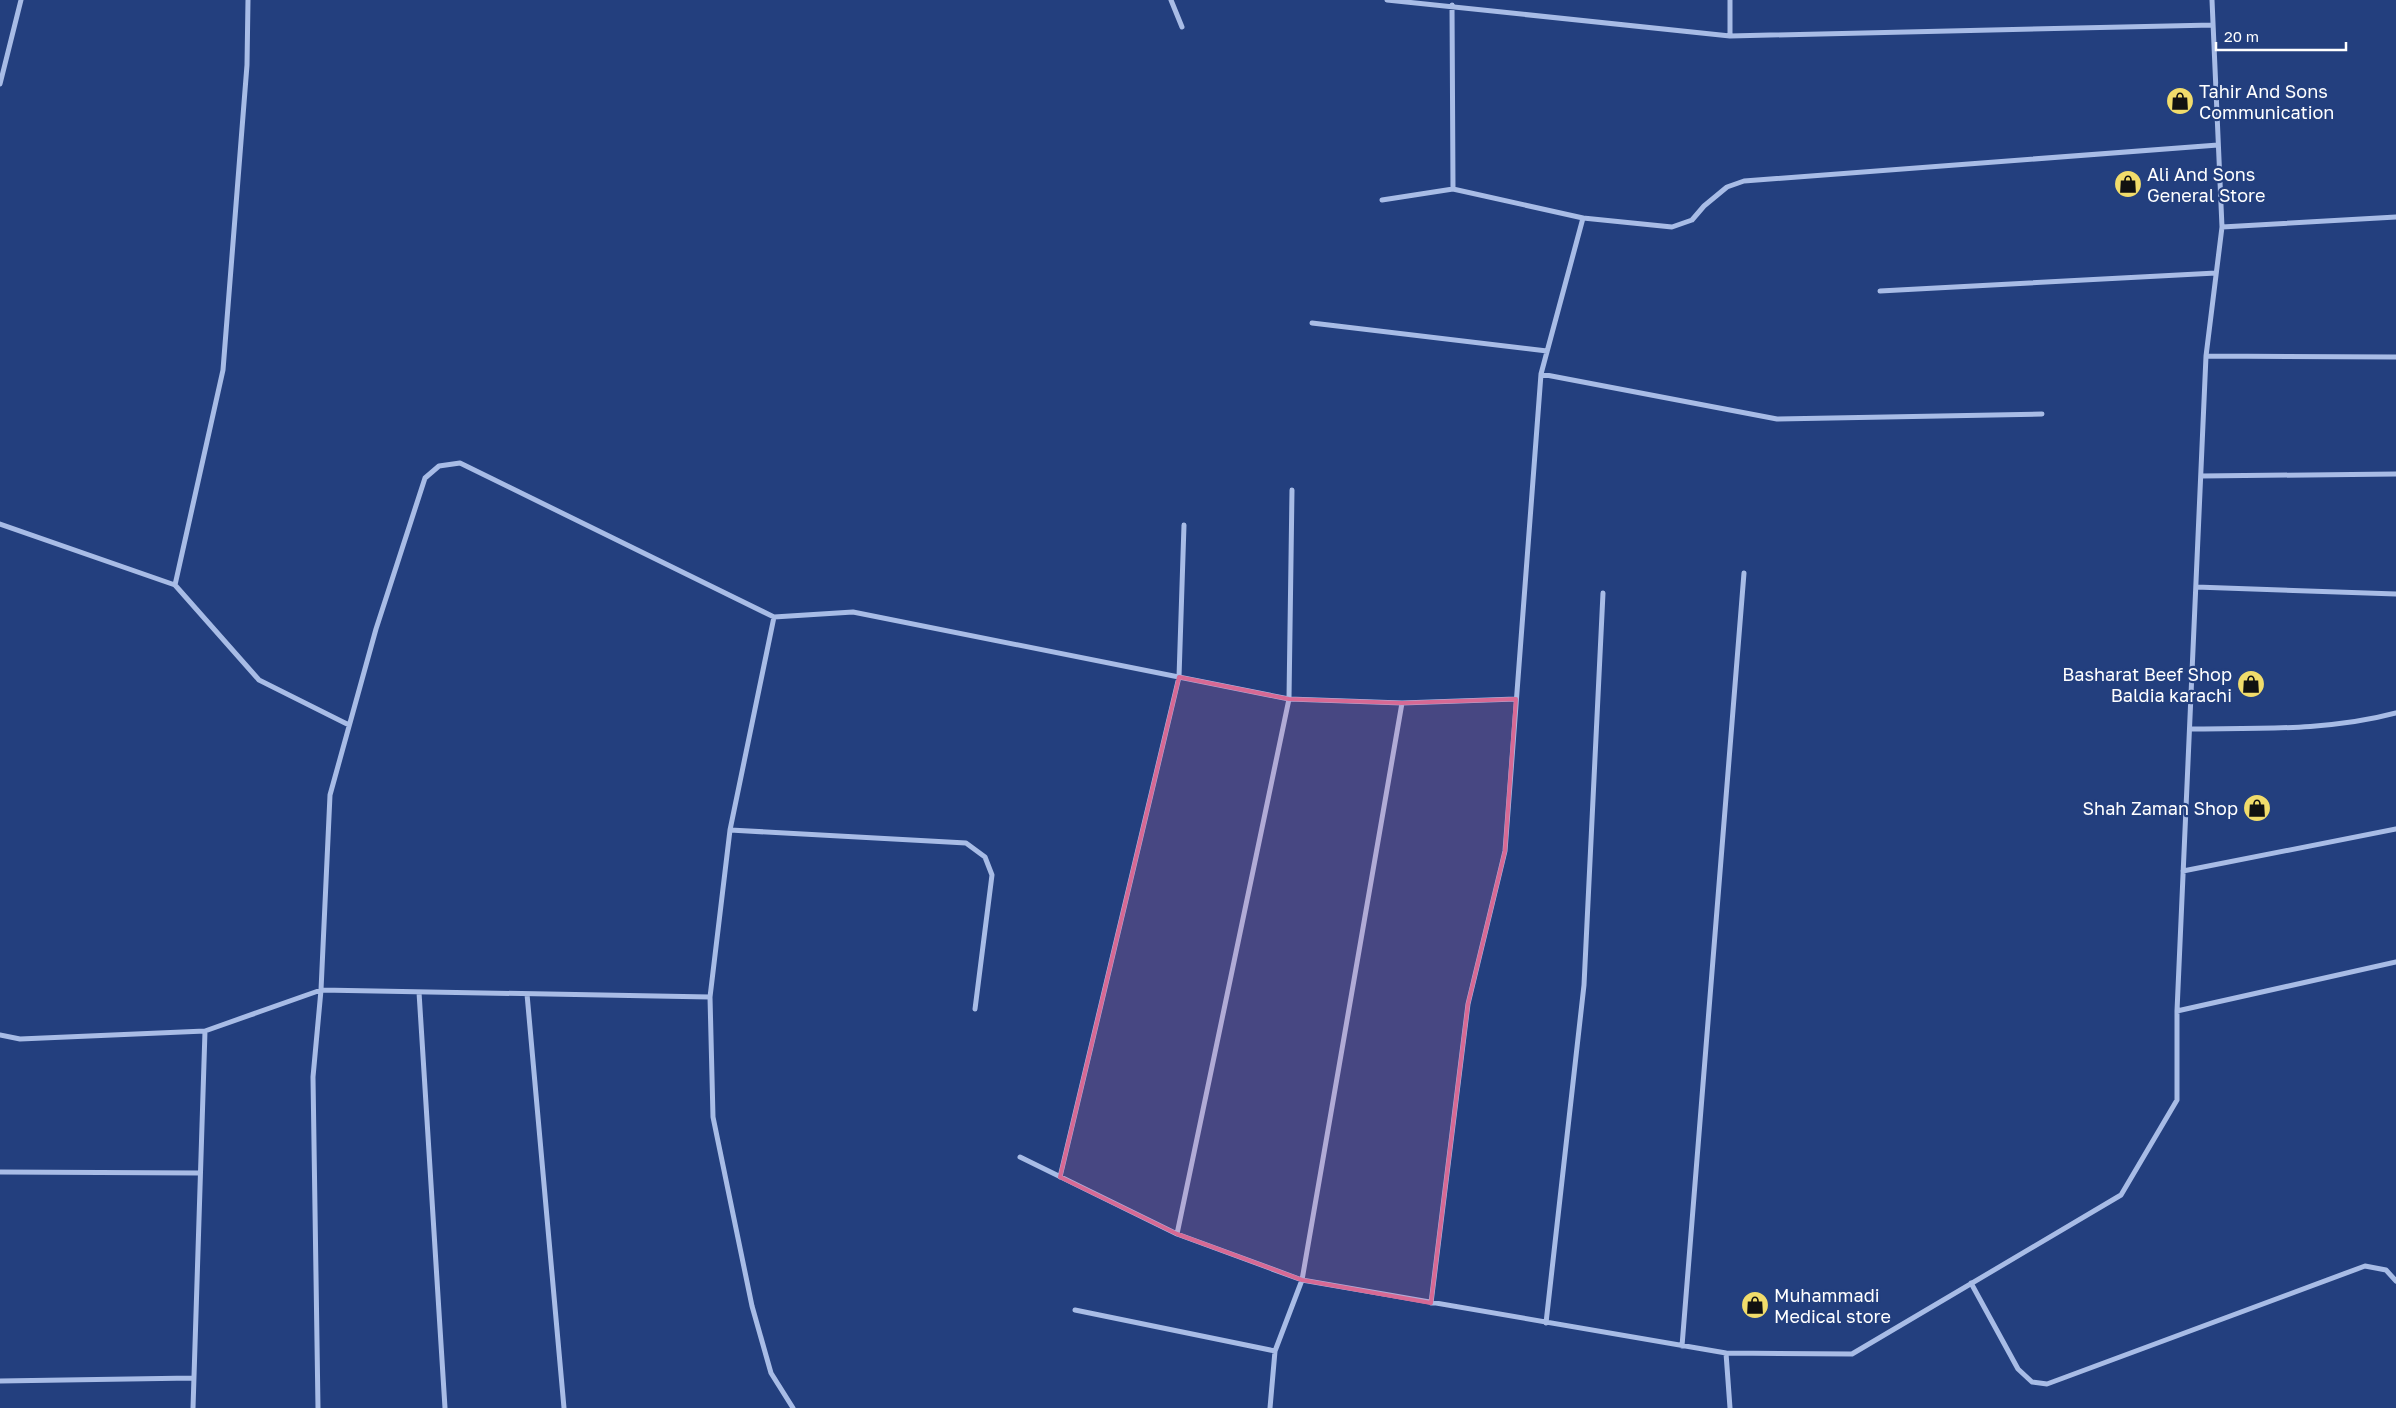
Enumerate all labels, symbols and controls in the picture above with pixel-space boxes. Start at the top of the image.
scale bar [2216,20,2346,52]
text: 20 m [2224,27,2259,45]
place label: Tahir And Sons Communication [2199,80,2334,123]
shop icon: Tahir And Sons Communication [2165,86,2195,116]
place label: Ali And Sons General Store [2147,163,2265,206]
shop icon: Ali And Sons General Store [2113,169,2143,199]
place label: Basharat Beef Shop Baldia karachi [2062,663,2232,706]
shop icon: Basharat Beef Shop Baldia karachi [2236,669,2266,699]
shop icon: Shah Zaman Shop [2242,793,2272,823]
place label: Shah Zaman Shop [2083,797,2238,819]
place label: Muhammadi Medical store [1774,1284,1891,1327]
shop icon: Muhammadi Medical store [1740,1290,1770,1320]

